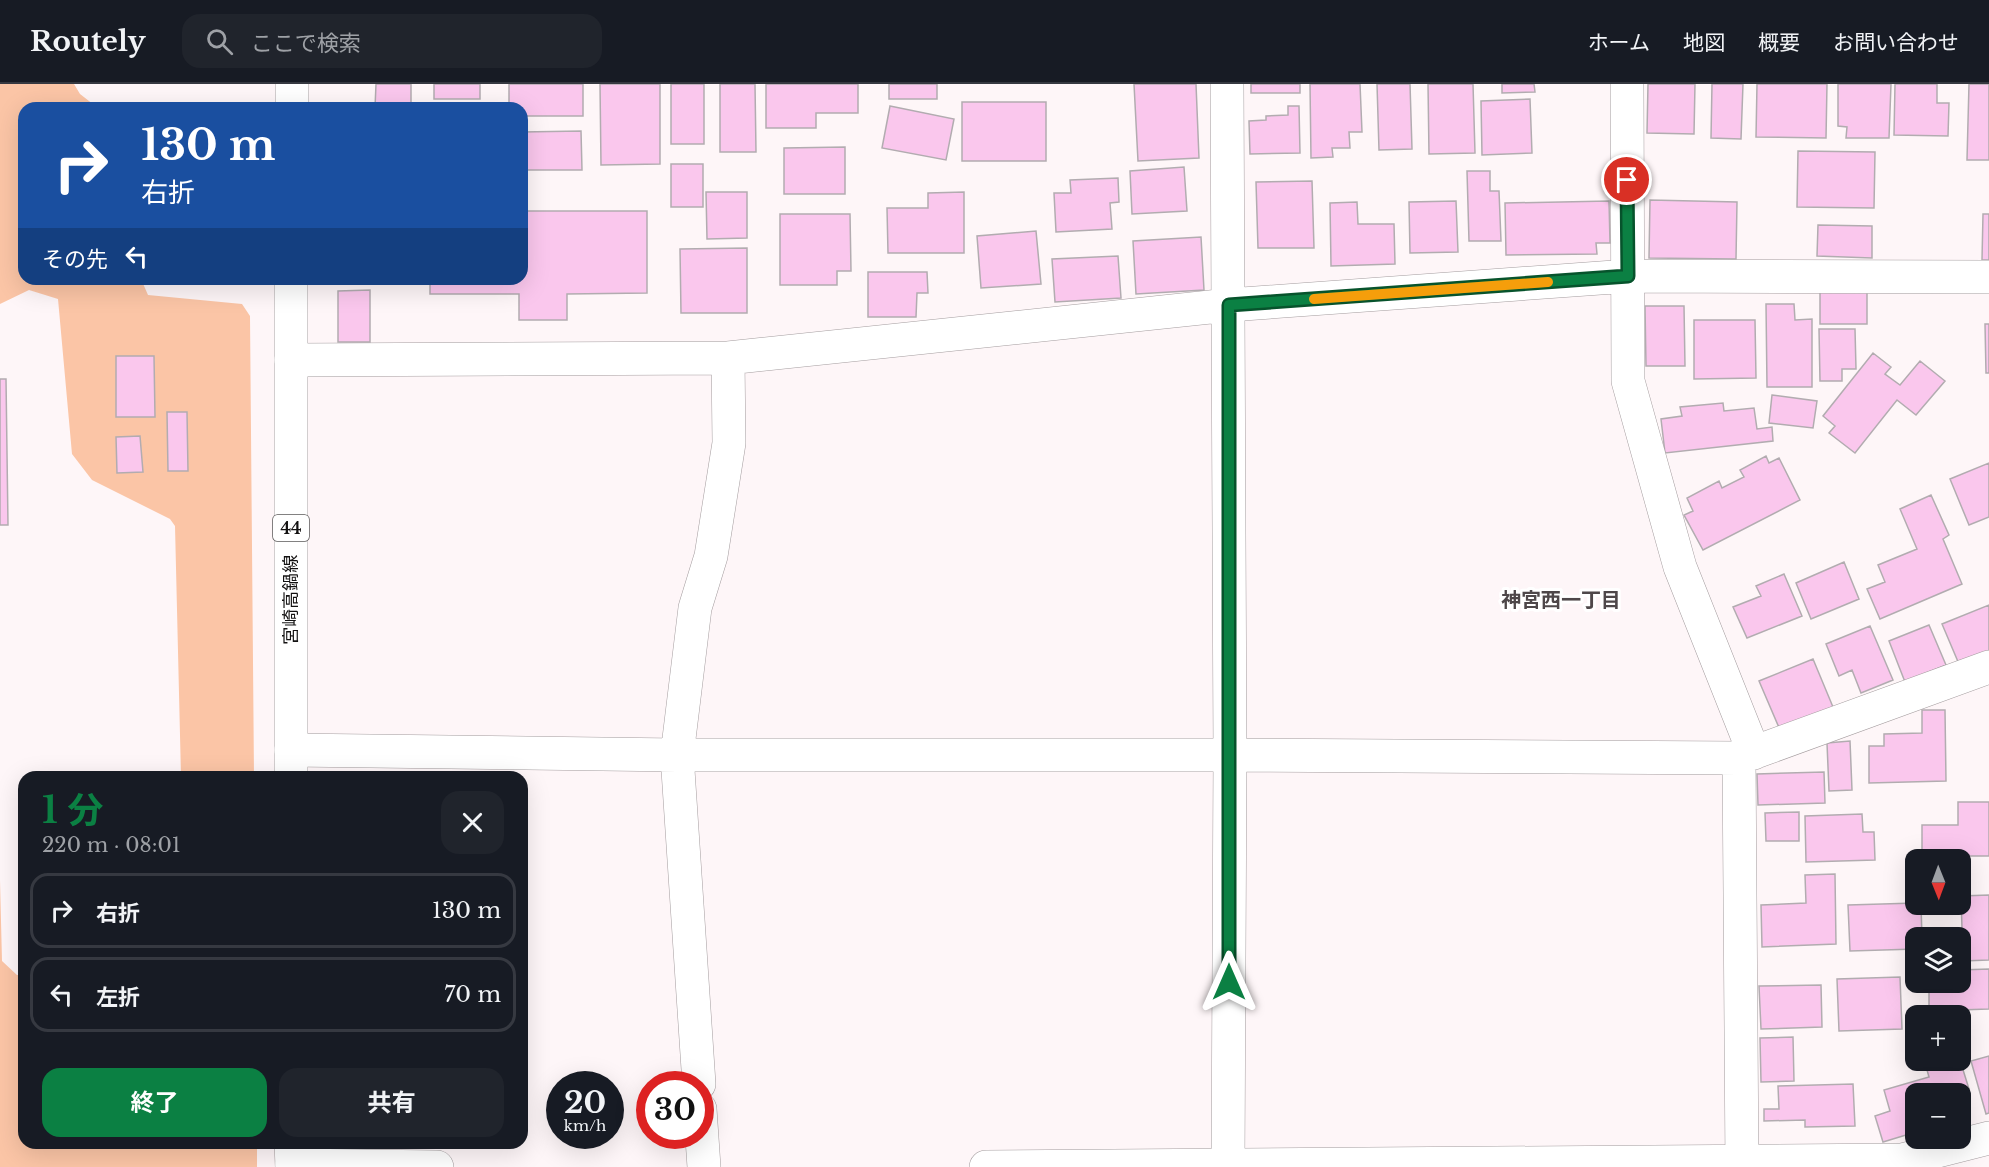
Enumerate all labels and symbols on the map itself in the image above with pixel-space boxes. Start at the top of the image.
pin [1601,154,1652,205]
road number: 44 [273,515,309,541]
street label: 宮崎高鍋線 [280,555,302,645]
district label: 神宮西一丁目 [1501,588,1621,612]
north arrow [1905,849,1971,915]
position arrow [1197,950,1261,1014]
speed limit sign: 30 [636,1071,714,1149]

